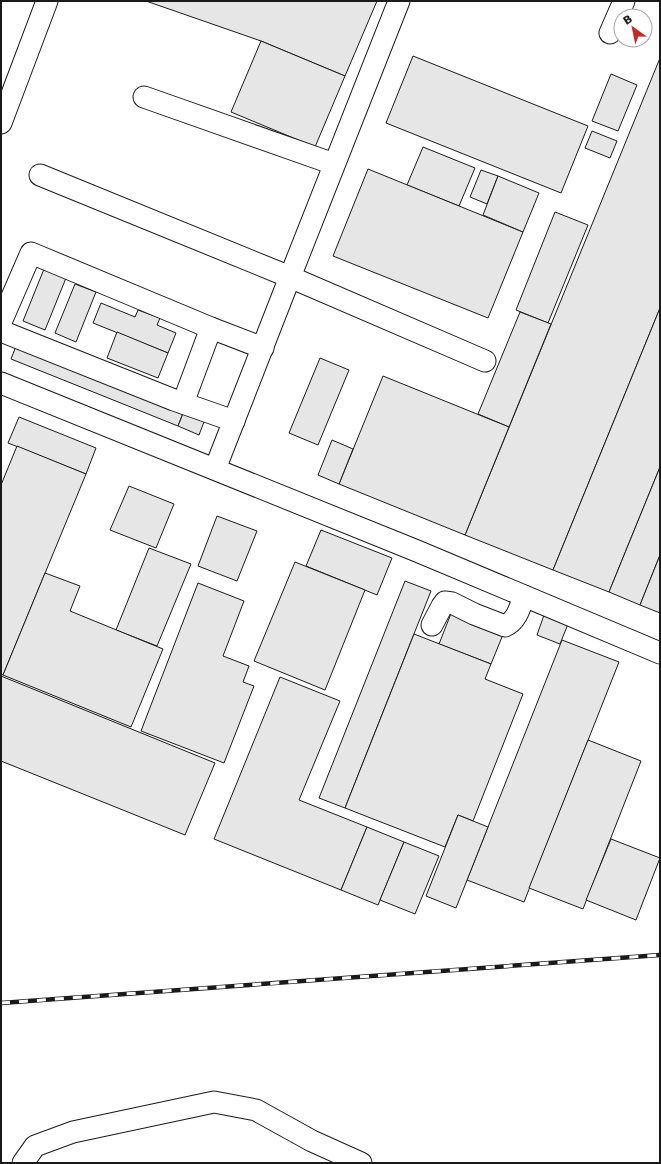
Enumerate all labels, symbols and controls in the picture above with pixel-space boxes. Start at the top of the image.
north arrow [613,8,653,48]
text: B [621,12,635,28]

